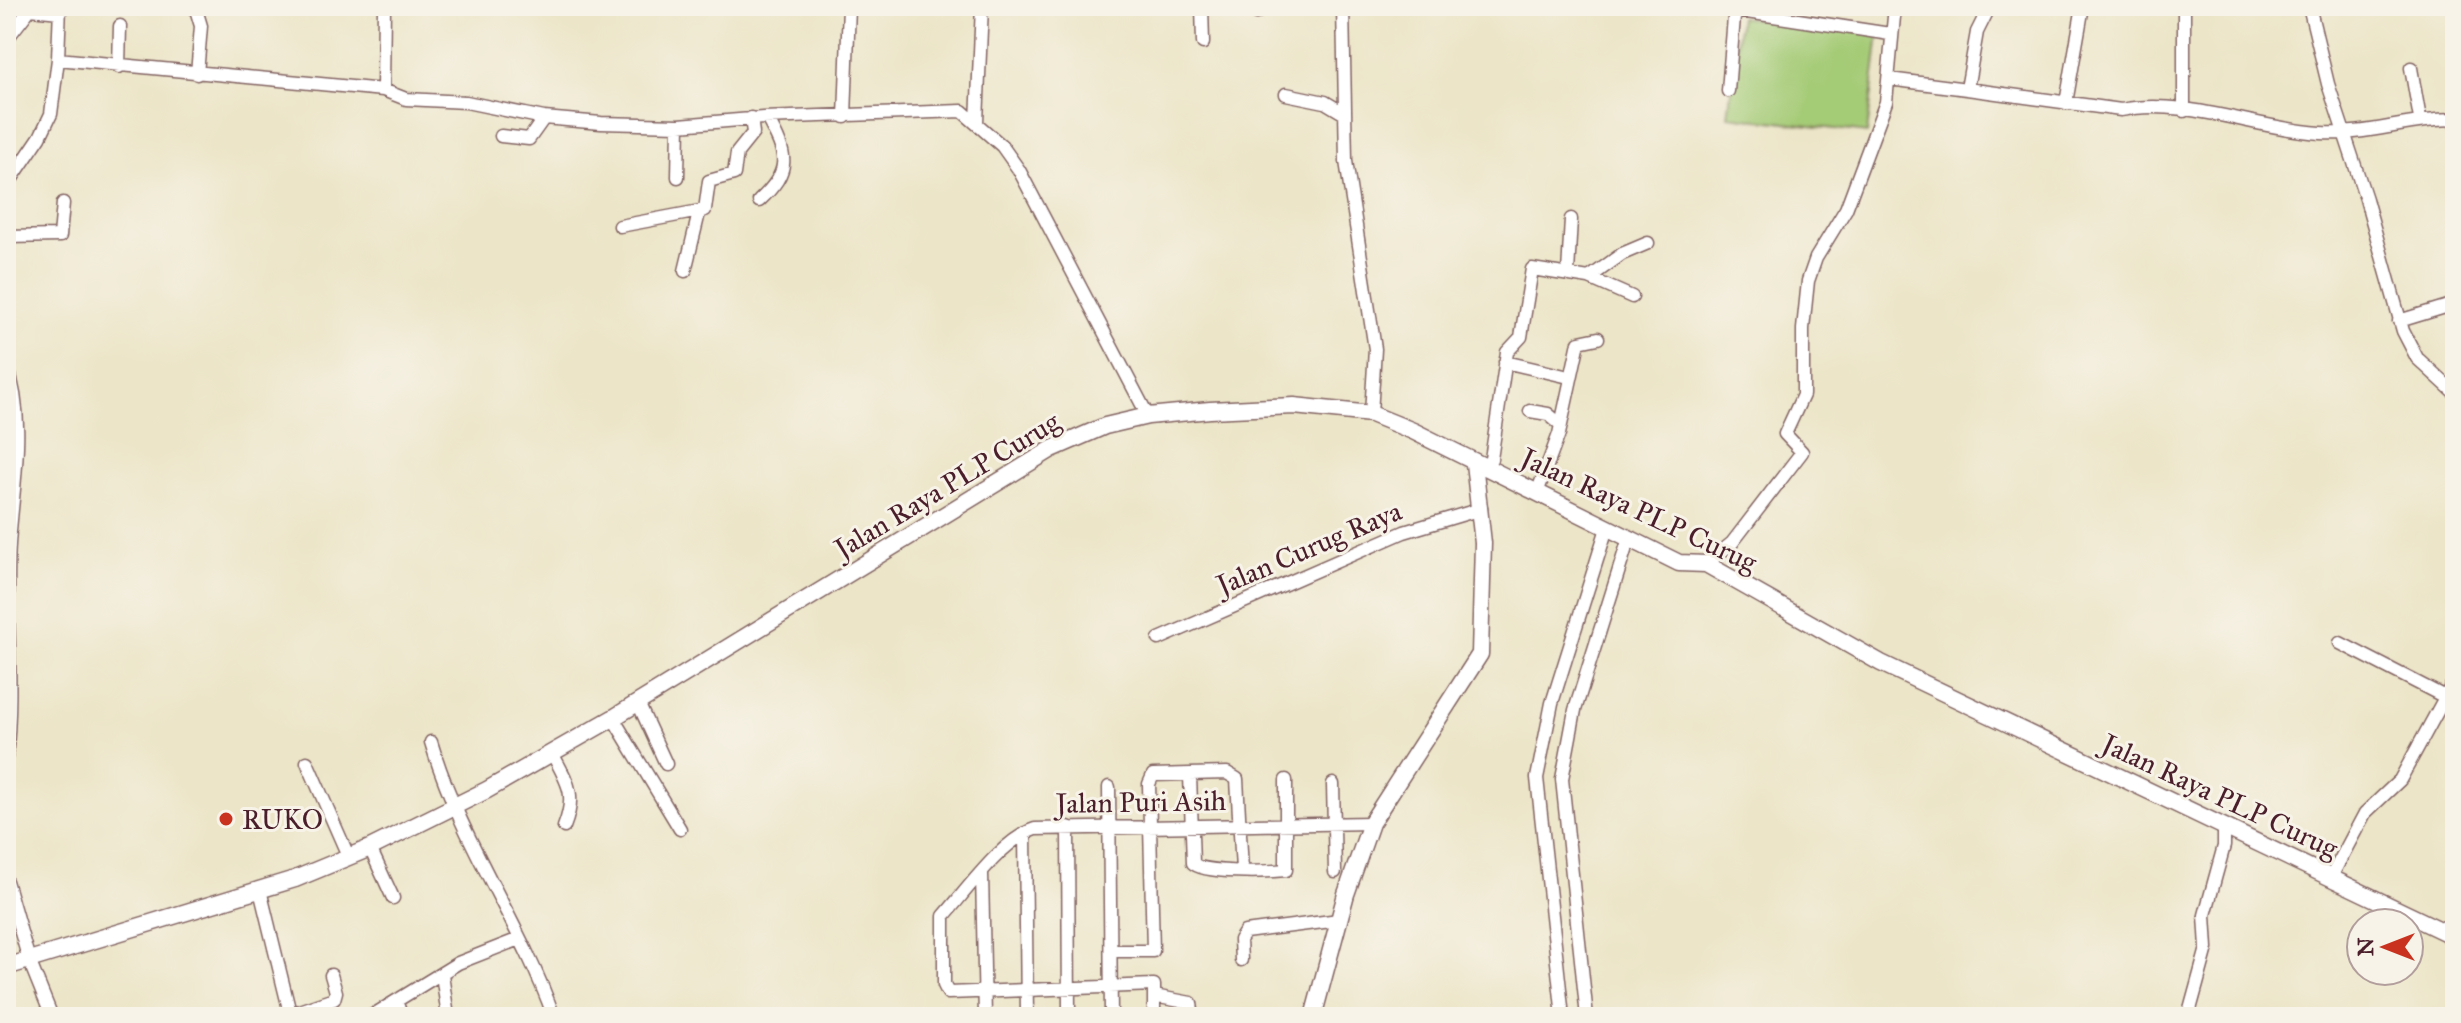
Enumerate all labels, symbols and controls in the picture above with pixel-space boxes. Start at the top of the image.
street label: Jalan Raya PLP Curug [825,403,1067,568]
street label: Jalan Raya PLP Curug [1513,439,1763,580]
street label: Jalan Curug Raya [1208,493,1407,604]
street label: Jalan Raya PLP Curug [2094,725,2344,866]
street label: Jalan Puri Asih [1052,783,1227,821]
place label: RUKO [242,802,323,837]
marker: RUKO [217,810,235,828]
north arrow [2345,907,2425,987]
text: N [2352,937,2379,956]

